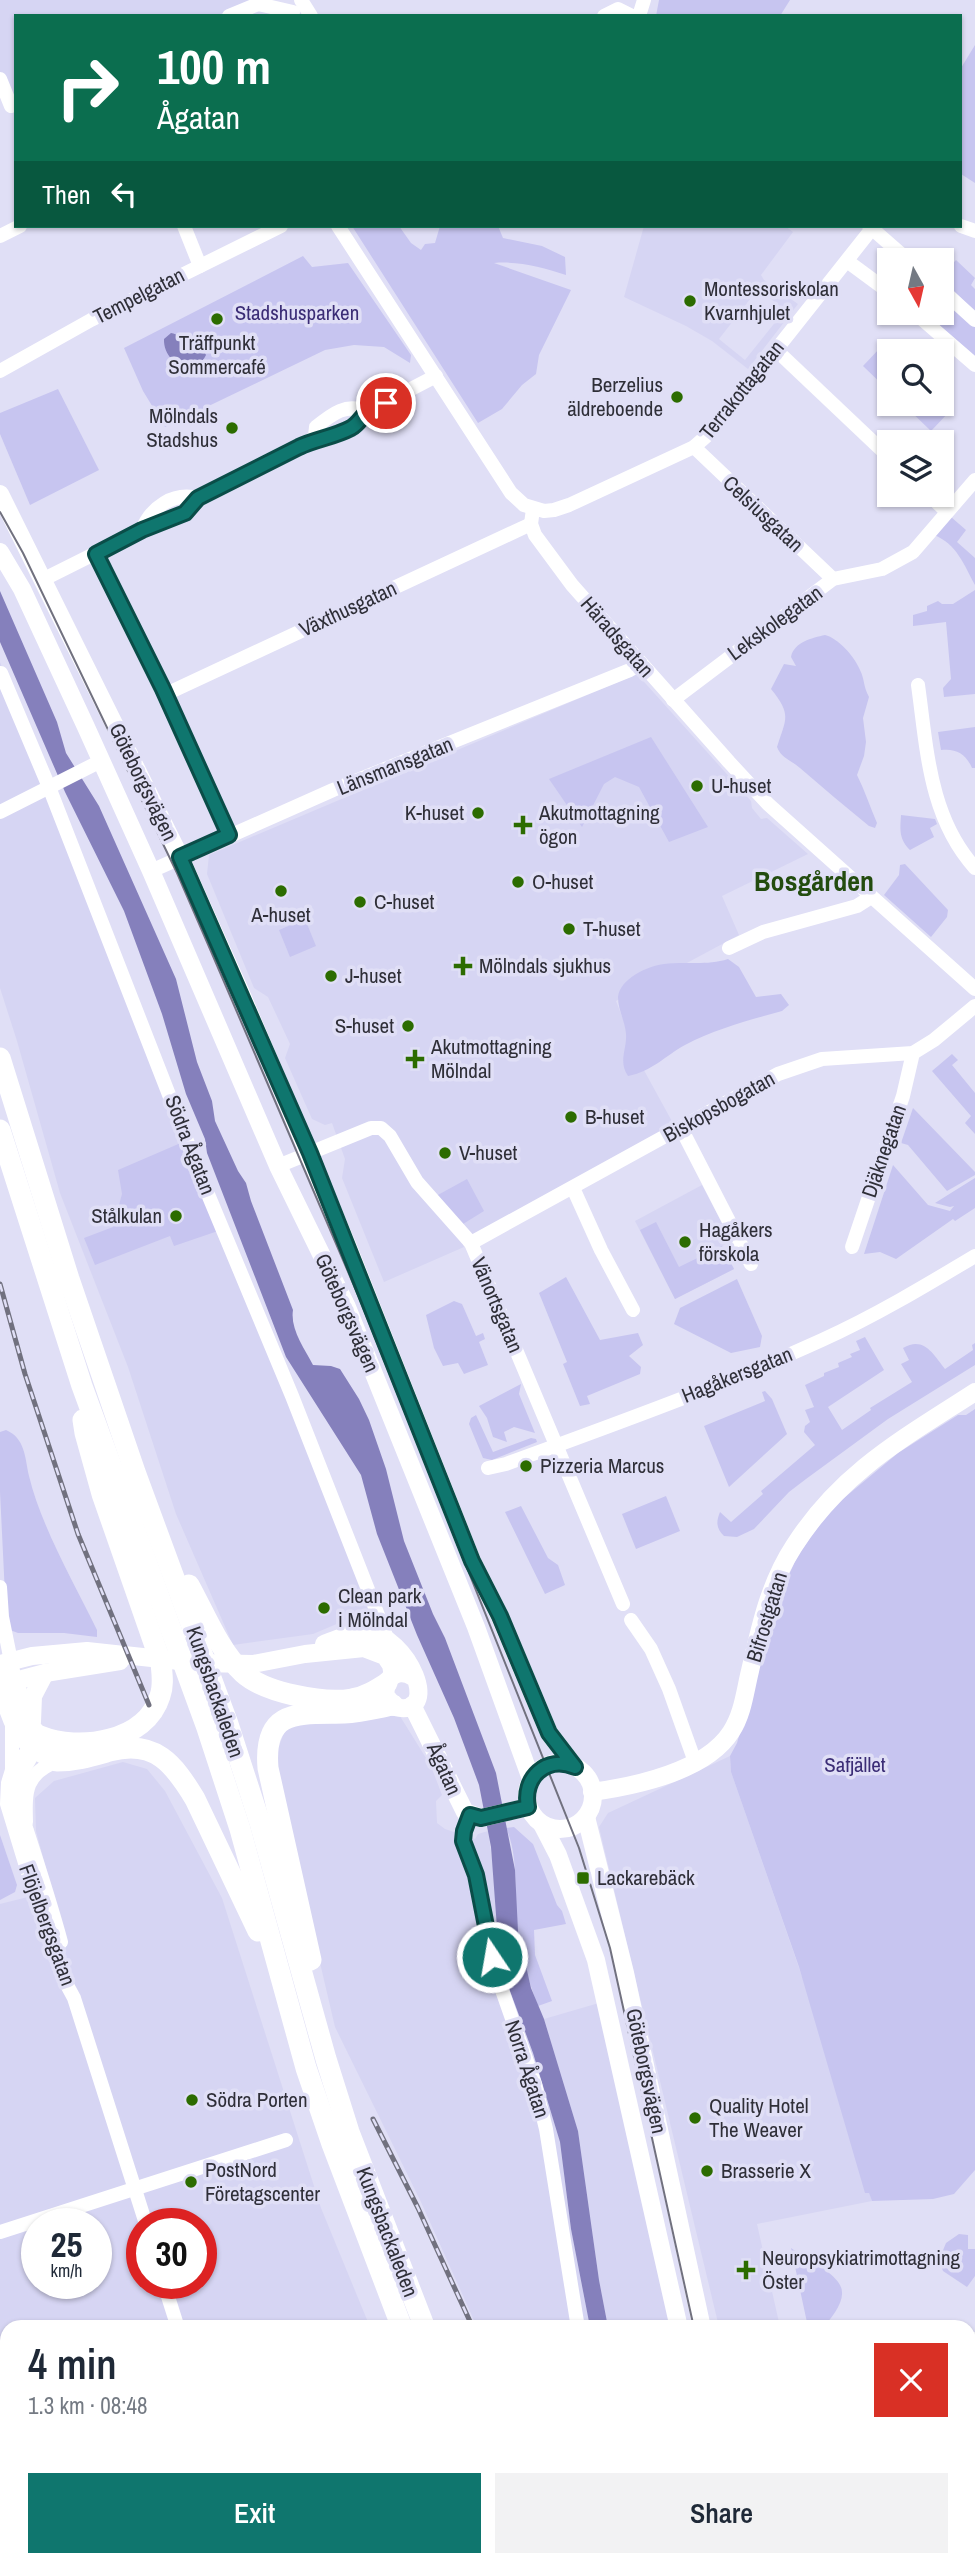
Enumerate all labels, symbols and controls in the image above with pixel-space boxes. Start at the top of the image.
text: 100 m [157,33,271,99]
icon: right [42,42,133,133]
text: Ågatan [157,96,240,139]
icon: left [105,175,143,213]
text: Then [42,177,91,212]
north arrow [877,248,954,326]
map controls [877,248,954,507]
street label: Tempelgatan [88,260,189,331]
place label: Montessoriskolan Kvarnhjulet [704,274,839,327]
marker: Montessoriskolan Kvarnhjulet [682,293,698,309]
park label: Stadshusparken [235,298,359,327]
marker: Träffpunkt Sommercafé [209,311,225,327]
place label: Träffpunkt Sommercafé [168,328,266,381]
street label: Terrakottagatan [693,334,791,445]
button: search [877,339,954,416]
place label: Berzelius äldreboende [567,370,663,423]
pin [356,373,416,433]
icon: arrive [367,384,405,422]
marker: Berzelius äldreboende [669,389,685,405]
place label: Mölndals Stadshus [146,401,218,454]
marker: Mölndals Stadshus [224,420,240,436]
button: layers [877,430,954,507]
street label: Celsiusgatan [717,469,810,559]
street label: Växthusgatan [295,573,401,644]
street label: Lekskolegatan [721,578,828,667]
street label: Häradsgatan [574,590,661,683]
street label: Göteborgsvägen [103,718,184,845]
street label: Länsmansgatan [333,729,457,802]
place label: U-huset [711,771,772,800]
marker: U-huset [689,778,705,794]
place label: K-huset [405,798,464,827]
place label: Akutmottagning ögon [538,798,660,851]
marker: K-huset [470,805,486,821]
marker: Akutmottagning ögon [513,815,533,835]
district label: Bosgården [754,862,874,900]
place label: O-huset [532,867,593,896]
marker: O-huset [510,874,526,890]
marker: A-huset [273,883,289,899]
place label: C-huset [374,887,435,916]
marker: C-huset [352,894,368,910]
place label: A-huset [250,900,311,929]
place label: T-huset [583,914,641,943]
marker: T-huset [561,921,577,937]
place label: Mölndals sjukhus [479,951,611,980]
marker: Mölndals sjukhus [453,956,473,976]
place label: J-huset [345,961,402,990]
marker: J-huset [323,968,339,984]
place label: S-huset [335,1011,394,1040]
marker: S-huset [400,1018,416,1034]
place label: Akutmottagning Mölndal [430,1032,552,1085]
marker: Akutmottagning Mölndal [405,1049,425,1069]
street label: Biskopsbogatan [658,1064,780,1149]
street label: Södra Ågatan [158,1091,223,1199]
street label: Djäknegatan [854,1100,913,1201]
place label: B-huset [585,1102,645,1131]
marker: B-huset [563,1109,579,1125]
place label: V-huset [459,1138,518,1167]
marker: V-huset [437,1145,453,1161]
place label: Stålkulan [91,1201,162,1230]
marker: Stålkulan [168,1208,184,1224]
place label: Hagåkers förskola [699,1215,773,1268]
marker: Hagåkers förskola [677,1234,693,1250]
street label: Göteborgsvägen [308,1249,387,1377]
street label: Vänortsgatan [464,1253,531,1357]
street label: Hagåkersgatan [677,1339,796,1410]
place label: Pizzeria Marcus [540,1451,664,1480]
marker: Pizzeria Marcus [518,1458,534,1474]
street label: Bifrostgatan [739,1568,794,1666]
place label: Clean park i Mölndal [338,1581,422,1634]
marker: Clean park i Mölndal [316,1600,332,1616]
street label: Kungsbackaleden [179,1622,251,1761]
street label: Ågatan [420,1737,469,1800]
park label: Safjället [824,1750,886,1779]
street label: Flöjelbergsgatan [12,1860,83,1990]
place label: Lackarebäck [597,1863,695,1892]
marker: Lackarebäck [575,1870,591,1886]
position arrow [455,1920,529,1994]
street label: Göteborgsvägen [619,2006,674,2136]
street label: Norra Ågatan [498,2016,557,2122]
place label: Södra Porten [206,2085,307,2114]
place label: Quality Hotel The Weaver [709,2091,809,2144]
marker: Södra Porten [184,2092,200,2108]
marker: Quality Hotel The Weaver [687,2110,703,2126]
place label: PostNord Företagscenter [205,2155,320,2208]
place label: Brasserie X [721,2156,811,2185]
street label: Kungsbackaleden [349,2163,426,2301]
marker: Brasserie X [699,2163,715,2179]
marker: PostNord Företagscenter [183,2174,199,2190]
speed limit sign: 30 [126,2208,217,2299]
text: 25 [51,2221,82,2268]
place label: Neuropsykiatrimottagning Öster [762,2243,961,2296]
text: km/h [51,2258,83,2283]
marker: Neuropsykiatrimottagning Öster [736,2260,756,2280]
text: 4 min [28,2336,117,2392]
button: close [874,2343,948,2417]
text: 1.3 km · 08:48 [28,2390,148,2421]
button: Exit [28,2473,481,2553]
button: Share [495,2473,948,2553]

